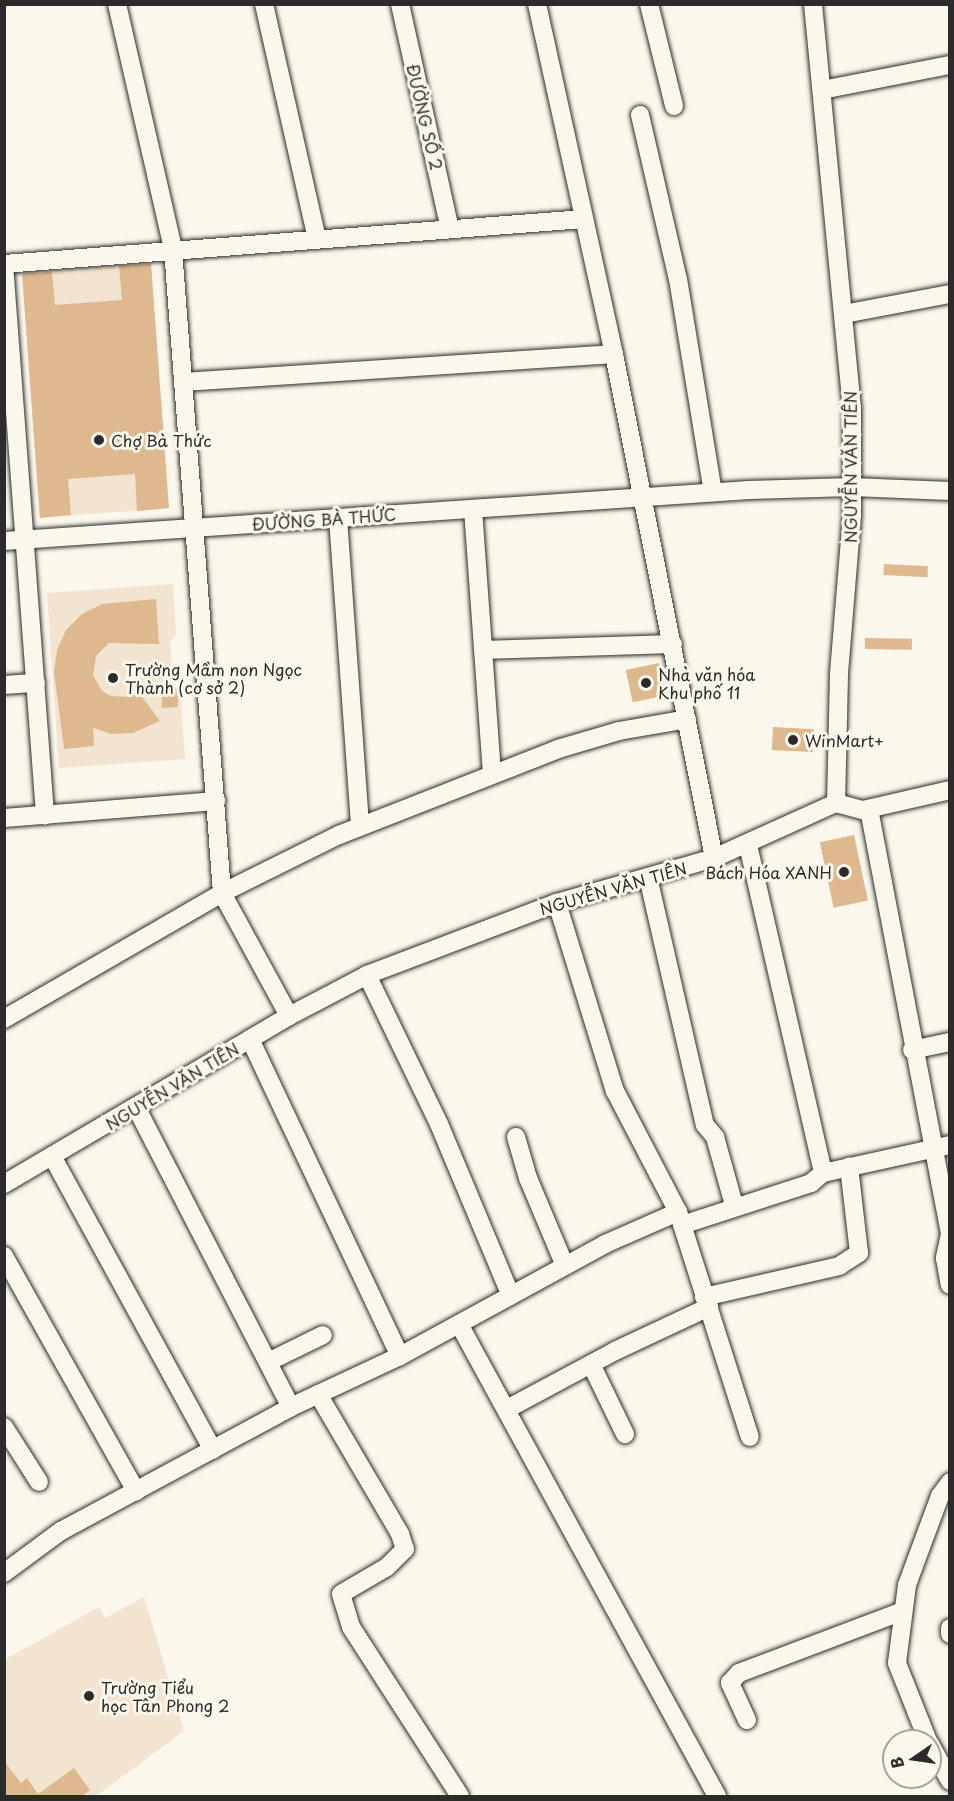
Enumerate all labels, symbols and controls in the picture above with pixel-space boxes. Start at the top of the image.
street label: ĐƯỜNG SỐ 2 [403,61,447,173]
street label: NGUYỄN VĂN TIÊN [840,390,860,544]
place label: Chợ Bà Thức [111,430,211,450]
marker: Chợ Bà Thức [92,433,106,447]
street label: ĐƯỜNG BÀ THỨC [250,504,398,534]
place label: Trường Mầm non Ngọc Thành (cơ sở 2) [125,659,303,697]
place label: Nhà văn hóa Khu phố 11 [658,664,756,702]
marker: Trường Mầm non Ngọc Thành (cơ sở 2) [106,671,120,685]
marker: Nhà văn hóa Khu phố 11 [639,676,653,690]
place label: WinMart+ [805,730,884,750]
marker: WinMart+ [786,733,800,747]
street label: NGUYỄN VĂN TIÊN [537,858,689,918]
place label: Bách Hóa XANH [706,862,832,882]
marker: Bách Hóa XANH [837,865,851,879]
street label: NGUYỄN VĂN TIÊN [101,1038,243,1134]
place label: Trường Tiểu học Tân Phong 2 [101,1677,230,1715]
marker: Trường Tiểu học Tân Phong 2 [82,1689,96,1703]
north arrow [882,1729,942,1789]
text: B [883,1755,909,1771]

